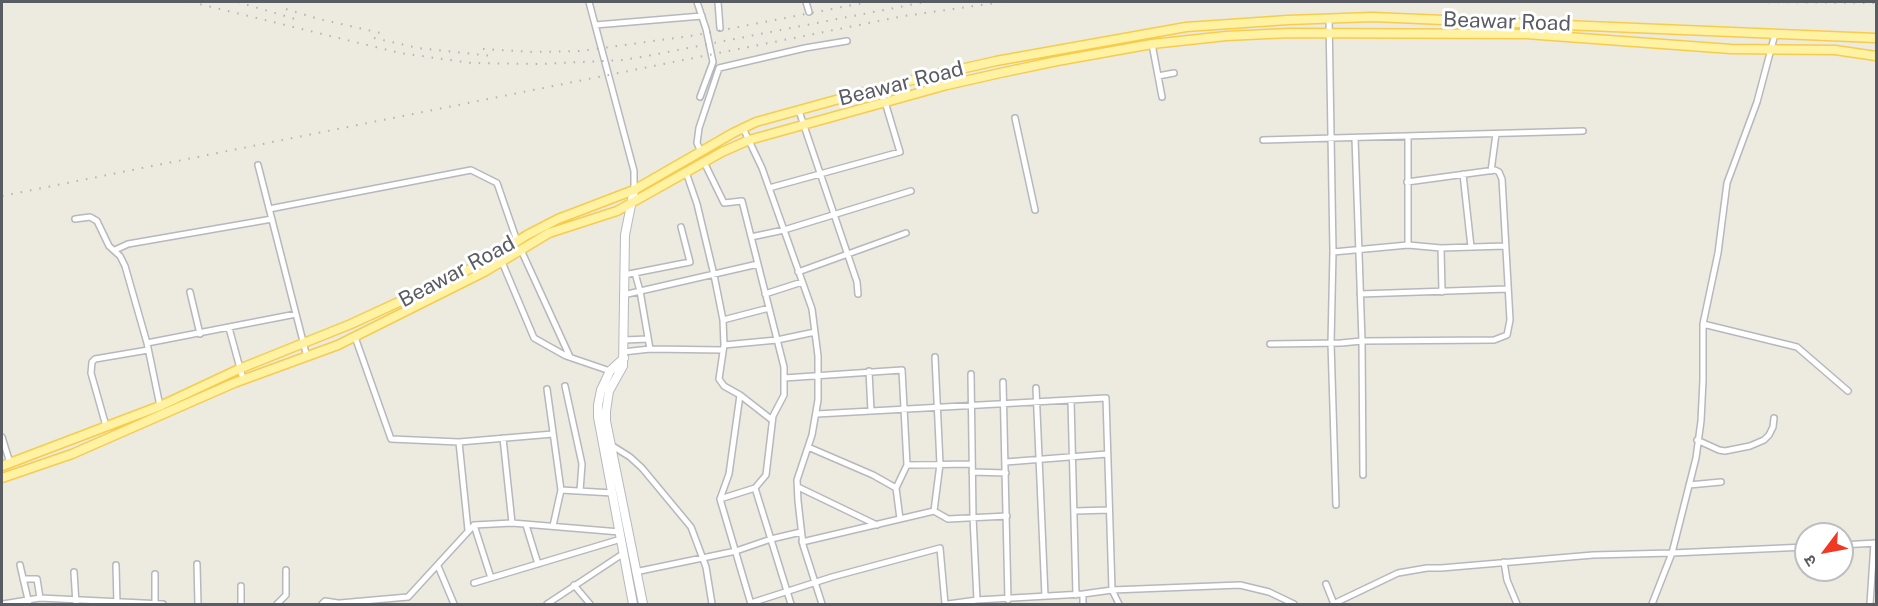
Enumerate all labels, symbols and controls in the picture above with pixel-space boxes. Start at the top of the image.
street label: Beawar Road [1443,7,1571,37]
street label: Beawar Road [836,56,966,112]
street label: Beawar Road [395,231,519,313]
north arrow [1794,522,1854,582]
text: उ [1799,552,1821,570]

